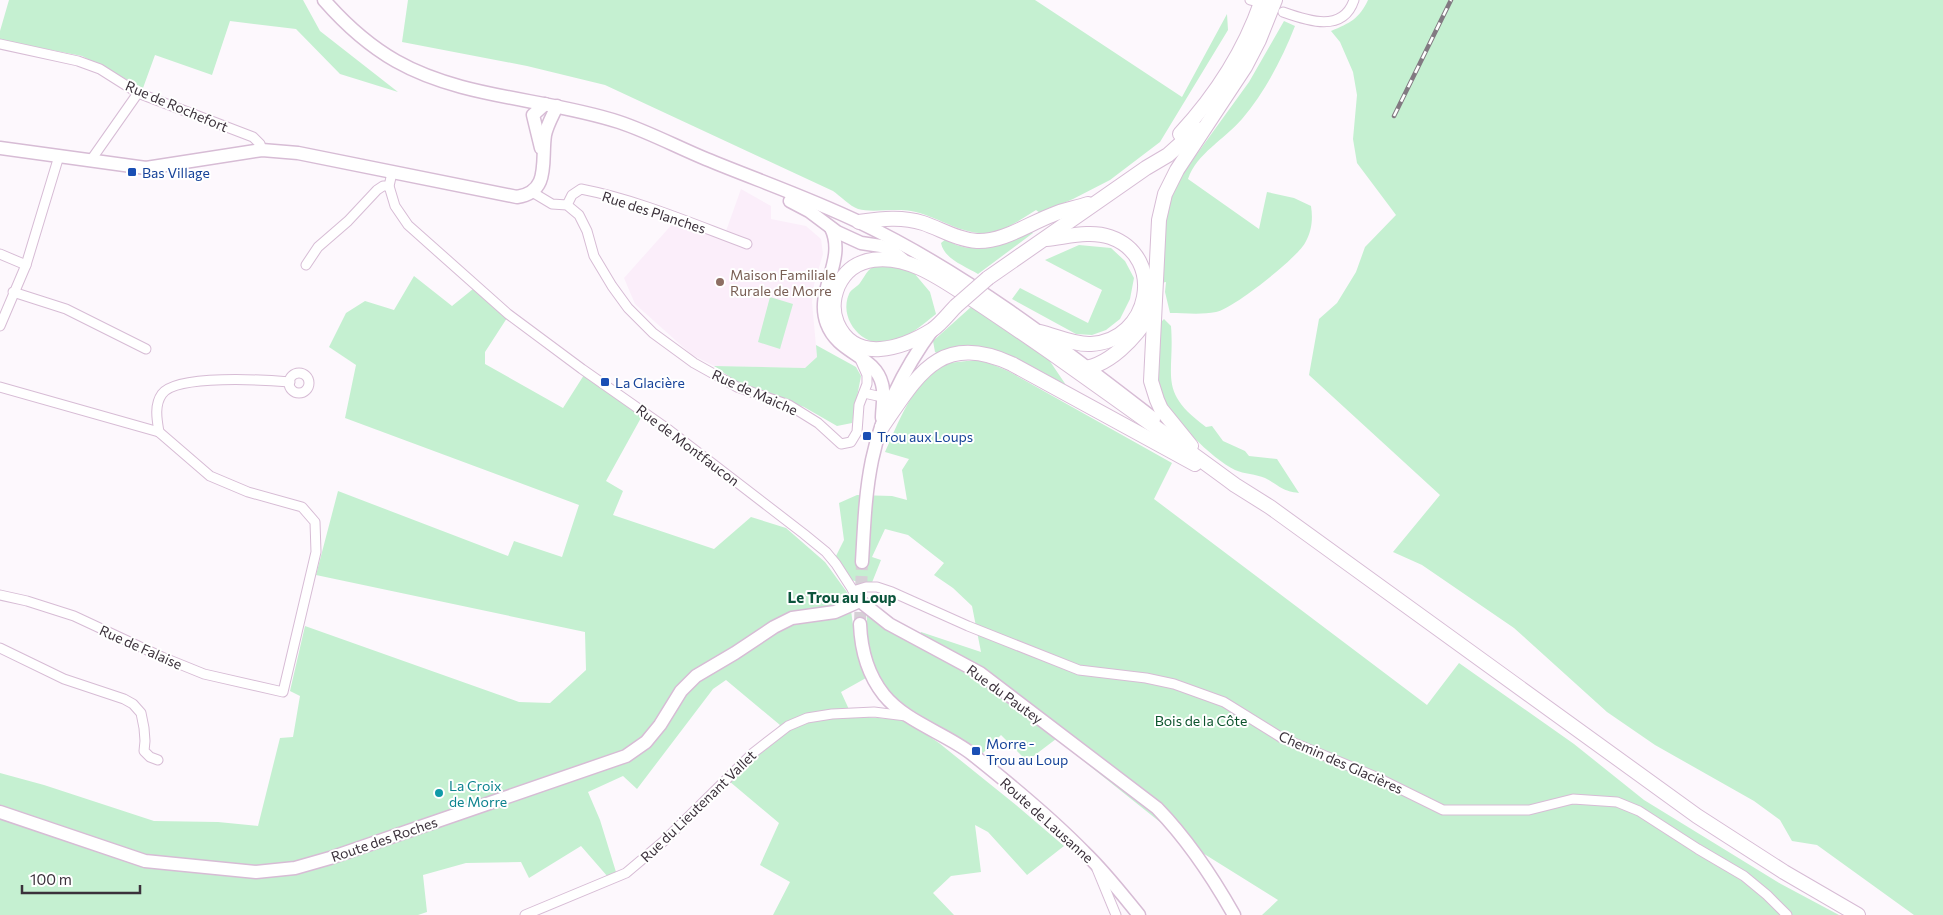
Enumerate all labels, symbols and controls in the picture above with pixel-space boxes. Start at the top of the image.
street label: Rue de Rochefort [123,77,231,135]
place label: Bas Village [142,164,210,181]
marker: Bas Village [126,166,138,178]
street label: Rue des Planches [600,187,708,237]
place label: Maison Familiale Rurale de Morre [730,266,836,299]
marker: Maison Familiale Rurale de Morre [714,276,726,288]
street label: Rue de Maiche [710,366,800,418]
place label: La Glacière [615,374,685,391]
marker: La Glacière [599,376,611,388]
street label: Rue de Montfaucon [633,401,743,489]
place label: Trou aux Loups [877,428,973,445]
marker: Trou aux Loups [861,430,873,442]
district label: Le Trou au Loup [787,588,897,606]
street label: Rue de Falaise [97,621,185,673]
street label: Rue du Pautey [964,661,1046,727]
park label: Bois de la Côte [1155,712,1247,729]
street label: Chemin des Glacières [1276,727,1406,797]
place label: Morre - Trou au Loup [986,735,1068,768]
marker: Morre - Trou au Loup [970,745,982,757]
street label: Rue du Lieutenant Vallet [637,746,759,866]
street label: Route de Lausanne [997,774,1097,866]
place label: La Croix de Morre [449,777,507,810]
marker: La Croix de Morre [433,787,445,799]
street label: Route des Roches [329,813,439,865]
scale bar [22,862,140,894]
text: 100 m [30,870,72,888]

